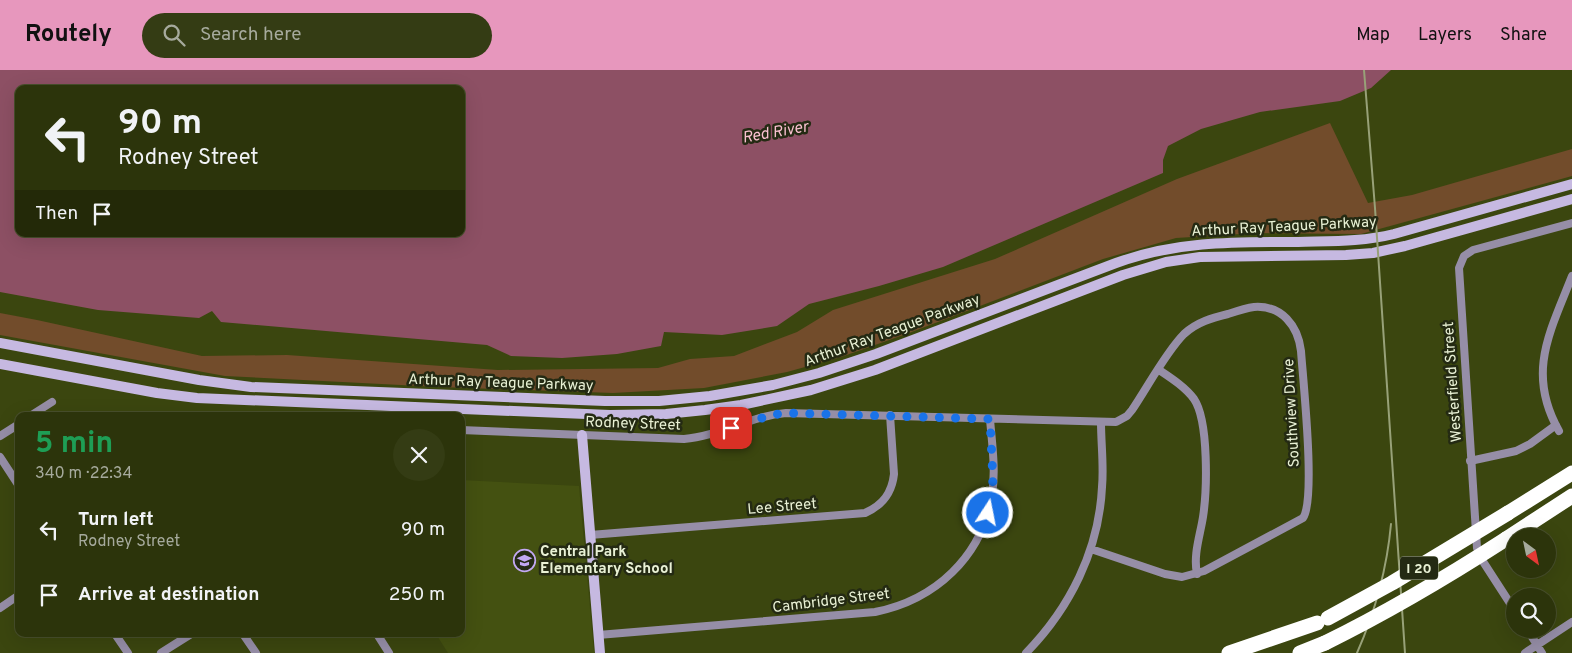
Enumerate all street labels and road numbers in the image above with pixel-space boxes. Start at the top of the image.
street label: Arthur Ray Teague Parkway [1191,213,1377,242]
street label: Arthur Ray Teague Parkway [802,291,983,372]
street label: Westerfield Street [1440,321,1467,443]
street label: Southview Drive [1280,358,1305,468]
street label: Arthur Ray Teague Parkway [408,371,594,396]
street label: Rodney Street [585,413,681,436]
street label: Lee Street [747,495,818,520]
road number: I 20 [1400,556,1438,579]
street label: Cambridge Street [771,585,891,618]

